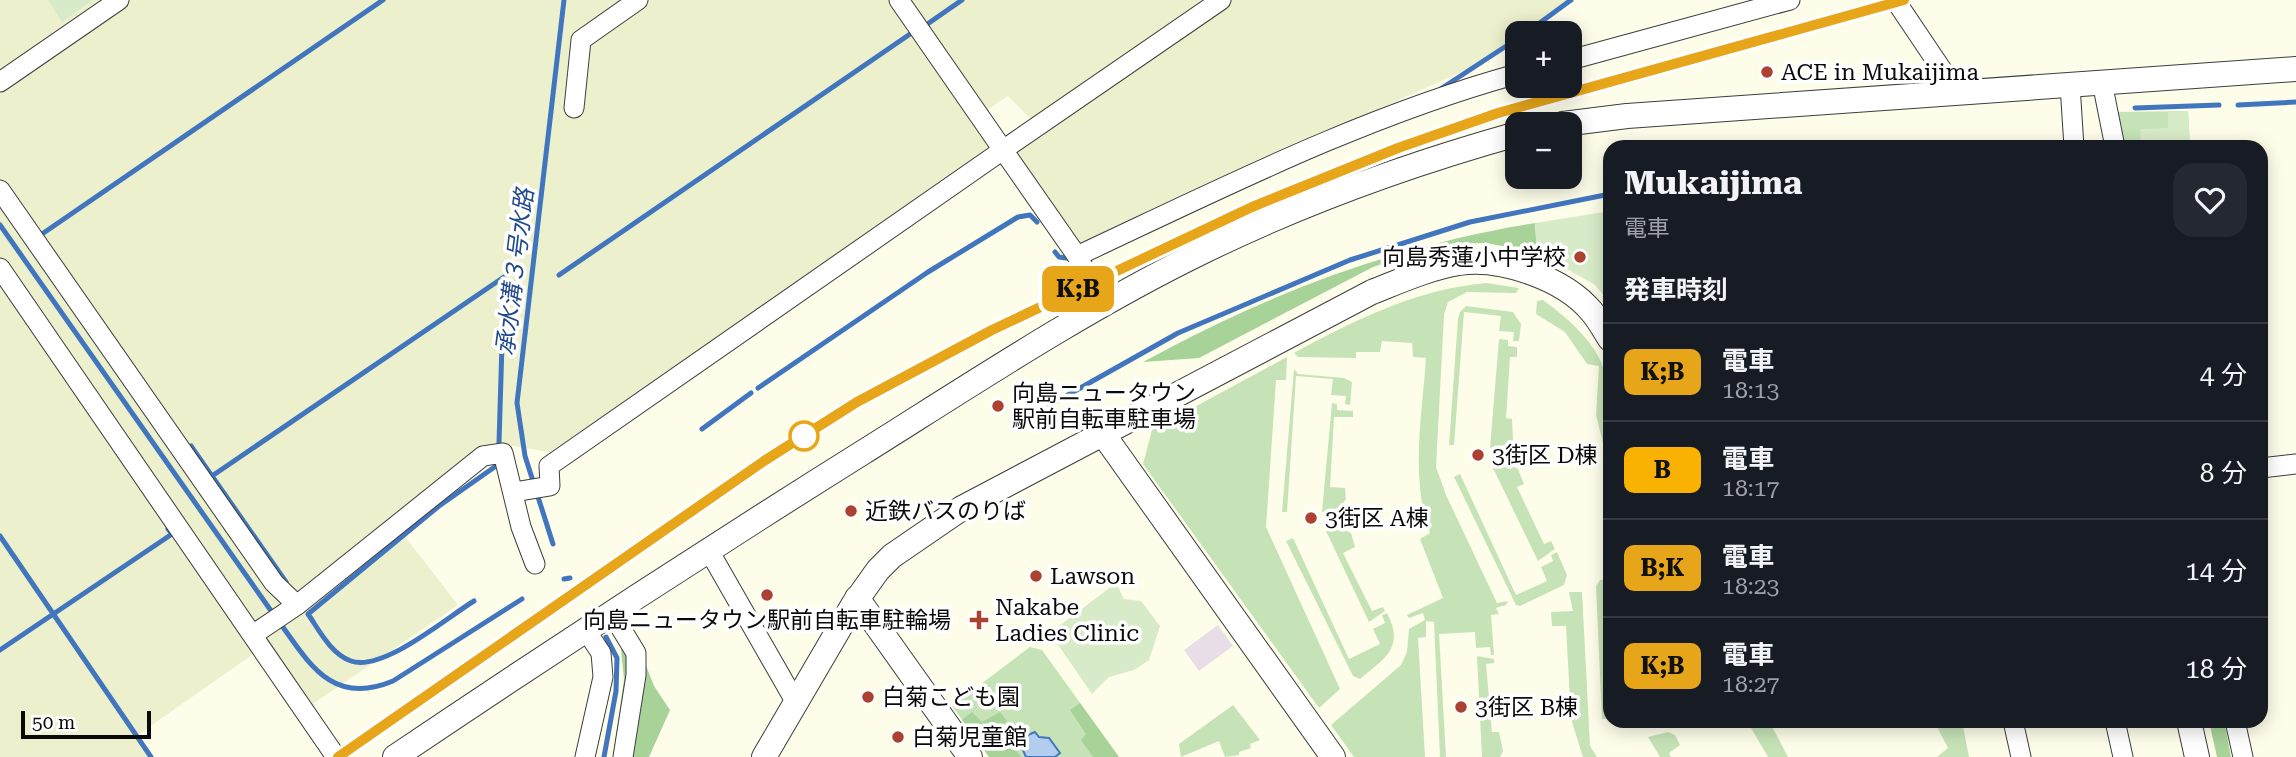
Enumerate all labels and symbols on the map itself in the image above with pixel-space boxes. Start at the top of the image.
place label: ACE in Mukaijima [1781,59,1980,86]
marker: ACE in Mukaijima [1759,64,1775,80]
water label: 承水溝３号水路 [491,185,539,357]
place label: 向島秀蓮小中学校 [1382,244,1566,271]
marker: 向島秀蓮小中学校 [1572,249,1588,265]
line badge: K;B [1038,266,1118,312]
place label: 向島ニュータウン 駅前自転車駐車場 [1012,380,1196,433]
marker: 向島ニュータウン 駅前自転車駐車場 [990,398,1006,414]
unlabelled marker [789,421,819,451]
place label: 3街区 D棟 [1492,442,1597,469]
marker: 3街区 D棟 [1470,447,1486,463]
place label: 近鉄バスのりば [865,498,1026,525]
marker: 近鉄バスのりば [843,503,859,519]
place label: 3街区 A棟 [1325,505,1429,532]
marker: 3街区 A棟 [1303,510,1319,526]
place label: Lawson [1050,563,1135,590]
marker: Lawson [1028,568,1044,584]
marker: 向島ニュータウン駅前自転車駐輪場 [759,587,775,603]
place label: Nakabe Ladies Clinic [995,594,1139,647]
place label: 向島ニュータウン駅前自転車駐輪場 [583,607,951,634]
marker: Nakabe Ladies Clinic [969,610,989,630]
place label: 白菊こども園 [882,684,1020,711]
marker: 白菊こども園 [860,689,876,705]
place label: 3街区 B棟 [1475,694,1578,721]
marker: 3街区 B棟 [1453,699,1469,715]
scale bar [21,708,150,740]
place label: 白菊児童館 [912,724,1027,751]
marker: 白菊児童館 [890,729,906,745]

